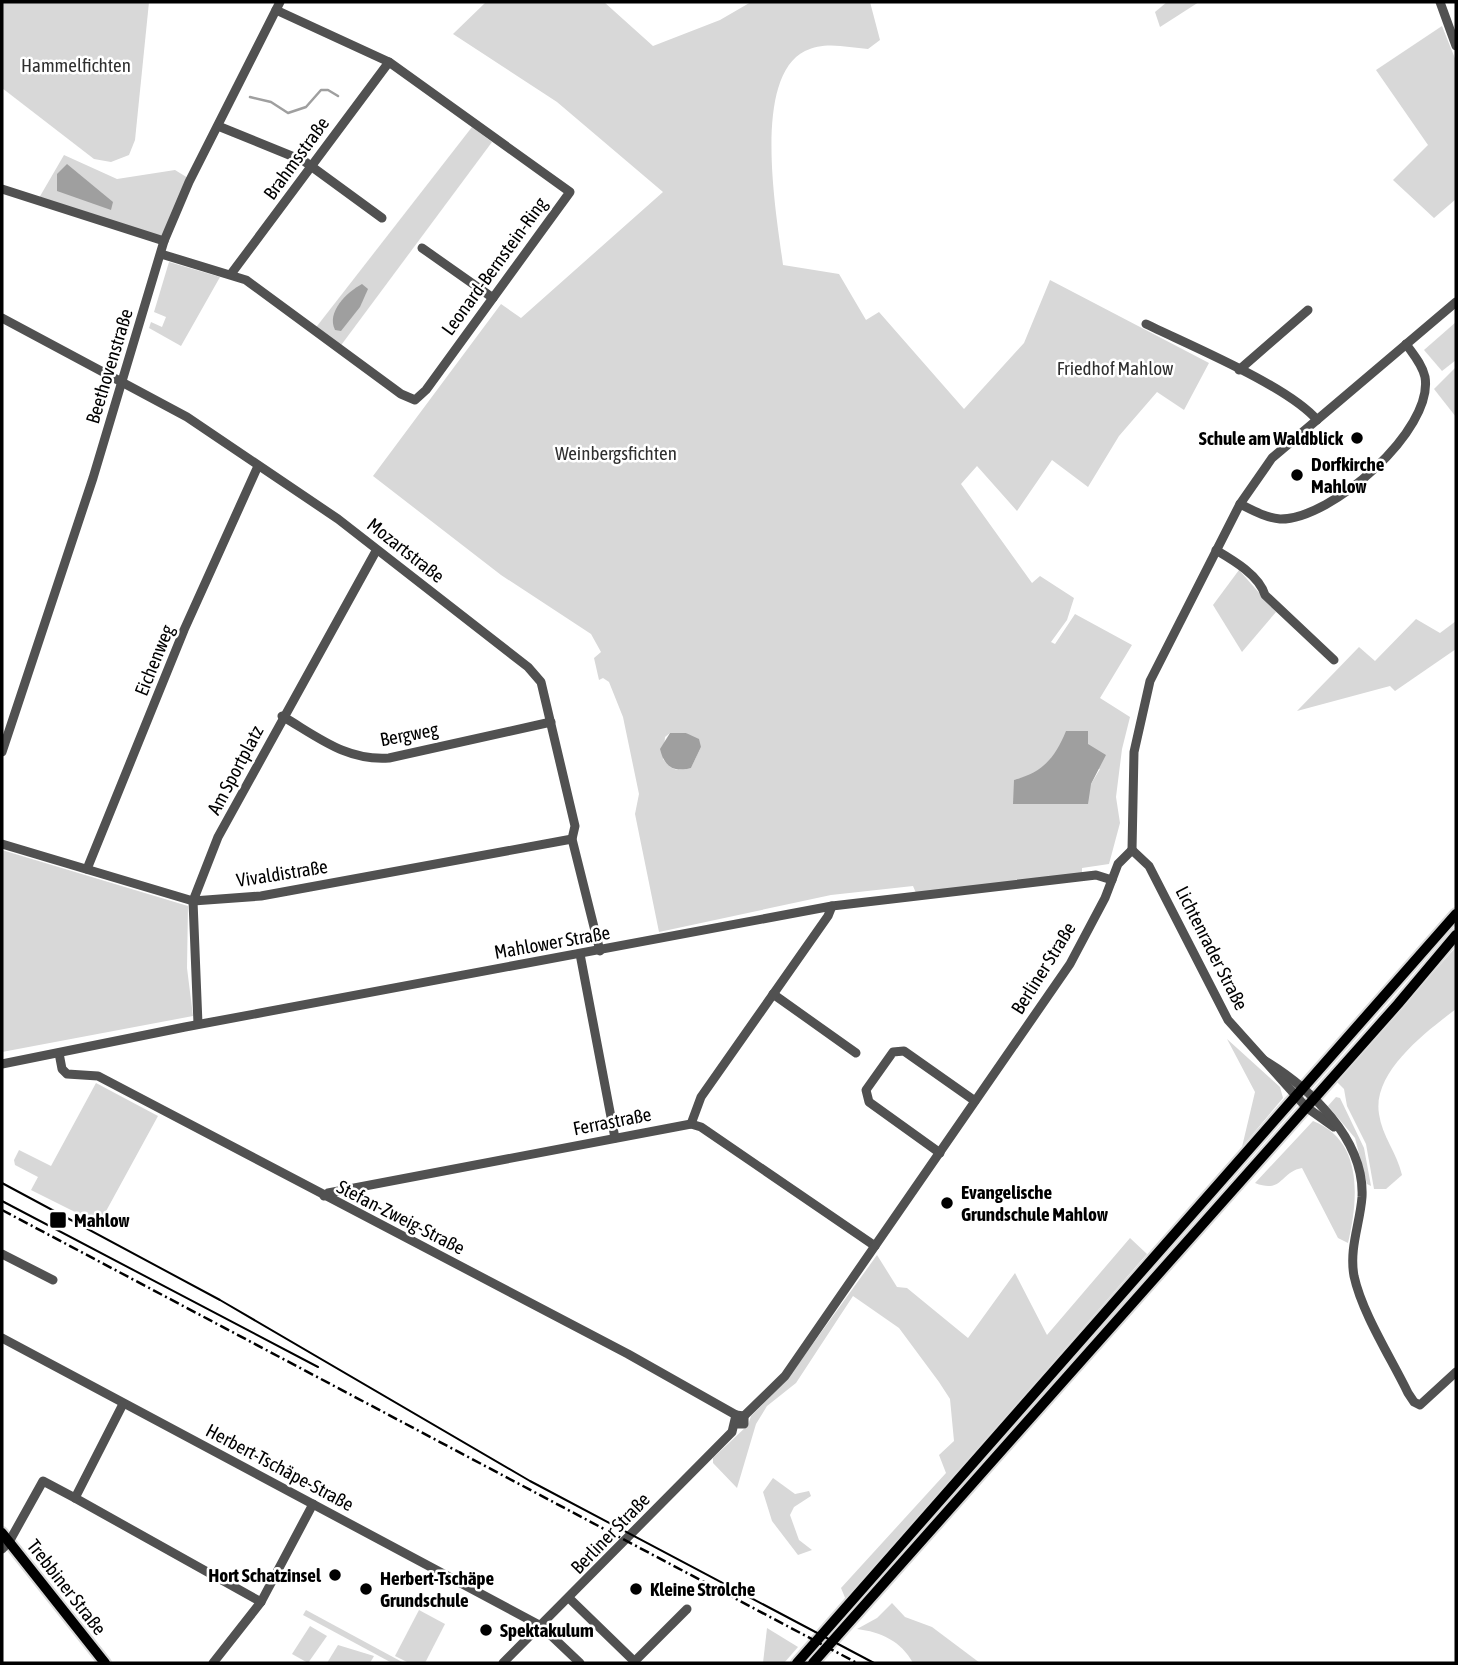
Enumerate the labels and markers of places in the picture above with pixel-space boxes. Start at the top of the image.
place label: Schule am Waldblick [1199,427,1344,449]
marker: Schule am Waldblick [1349,430,1365,446]
place label: Dorfkirche Mahlow [1311,453,1385,497]
marker: Dorfkirche Mahlow [1289,467,1305,483]
place label: Evangelische Grundschule Mahlow [961,1181,1109,1225]
marker: Evangelische Grundschule Mahlow [939,1195,955,1211]
place label: Mahlow [74,1209,130,1231]
marker: Mahlow [48,1210,68,1230]
place label: Hort Schatzinsel [208,1564,322,1586]
marker: Hort Schatzinsel [327,1567,343,1583]
place label: Herbert-Tschäpe Grundschule [380,1567,495,1611]
place label: Kleine Strolche [650,1578,756,1600]
marker: Herbert-Tschäpe Grundschule [358,1581,374,1597]
marker: Kleine Strolche [628,1581,644,1597]
place label: Spektakulum [500,1619,594,1641]
marker: Spektakulum [478,1622,494,1638]

